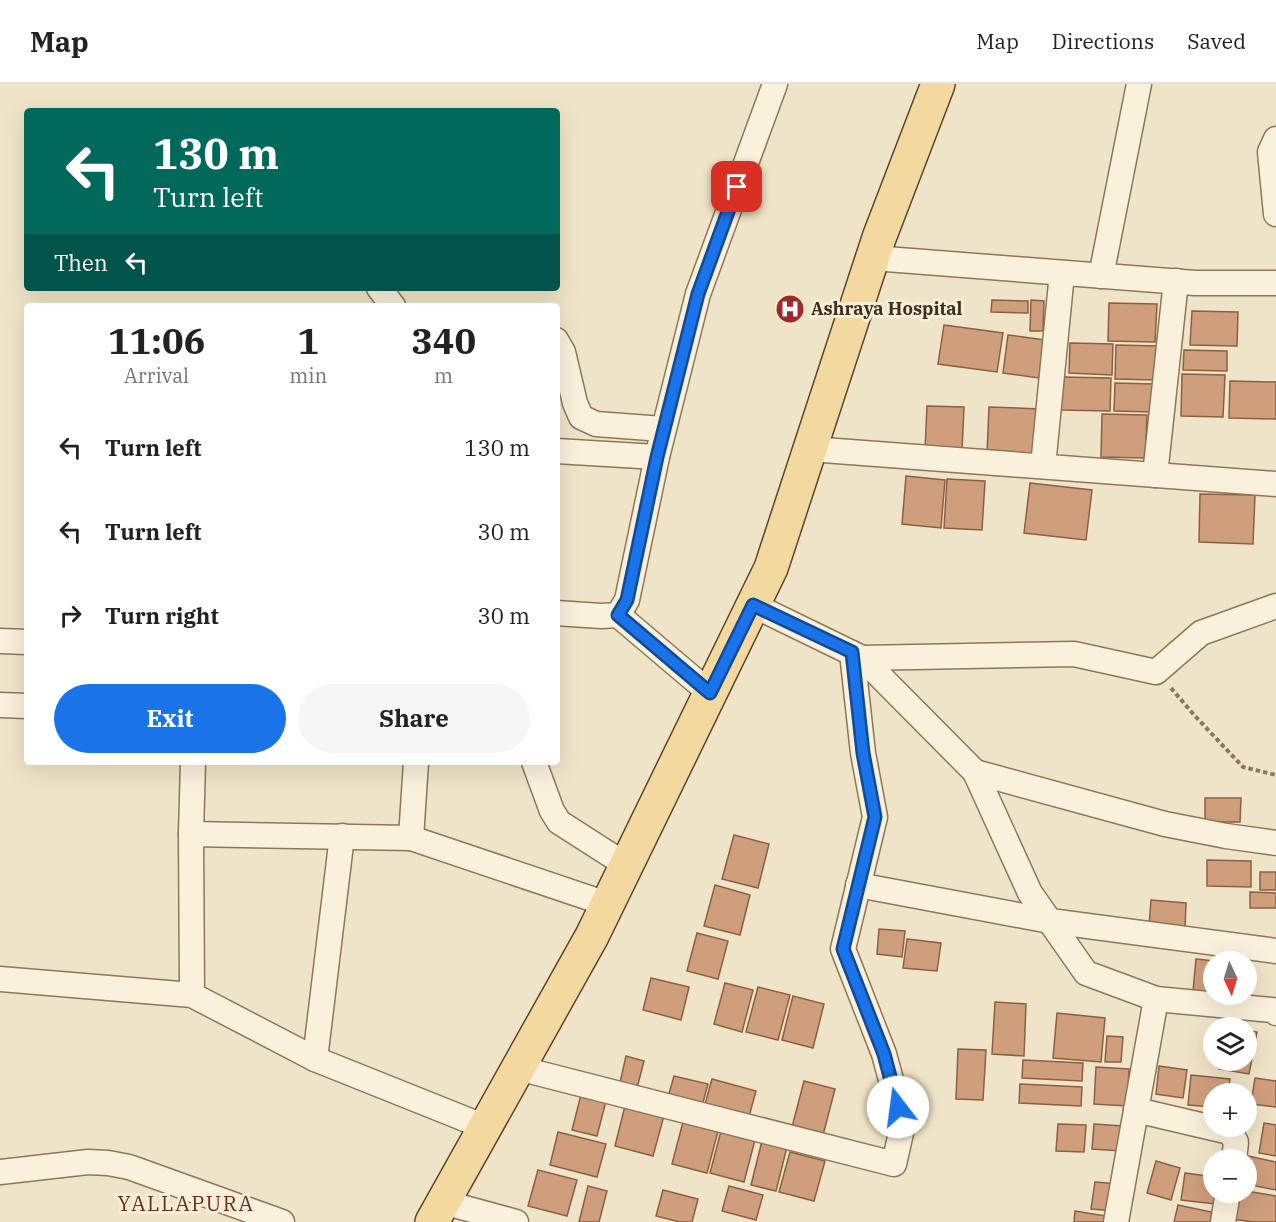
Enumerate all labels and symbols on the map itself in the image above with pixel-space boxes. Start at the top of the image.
pin [711,161,762,212]
hospital icon: Ashraya Hospital [774,293,806,325]
place label: Ashraya Hospital [811,297,962,320]
north arrow [1203,951,1257,1005]
position arrow [866,1075,930,1139]
district label: YALLAPURA [118,1189,254,1217]

